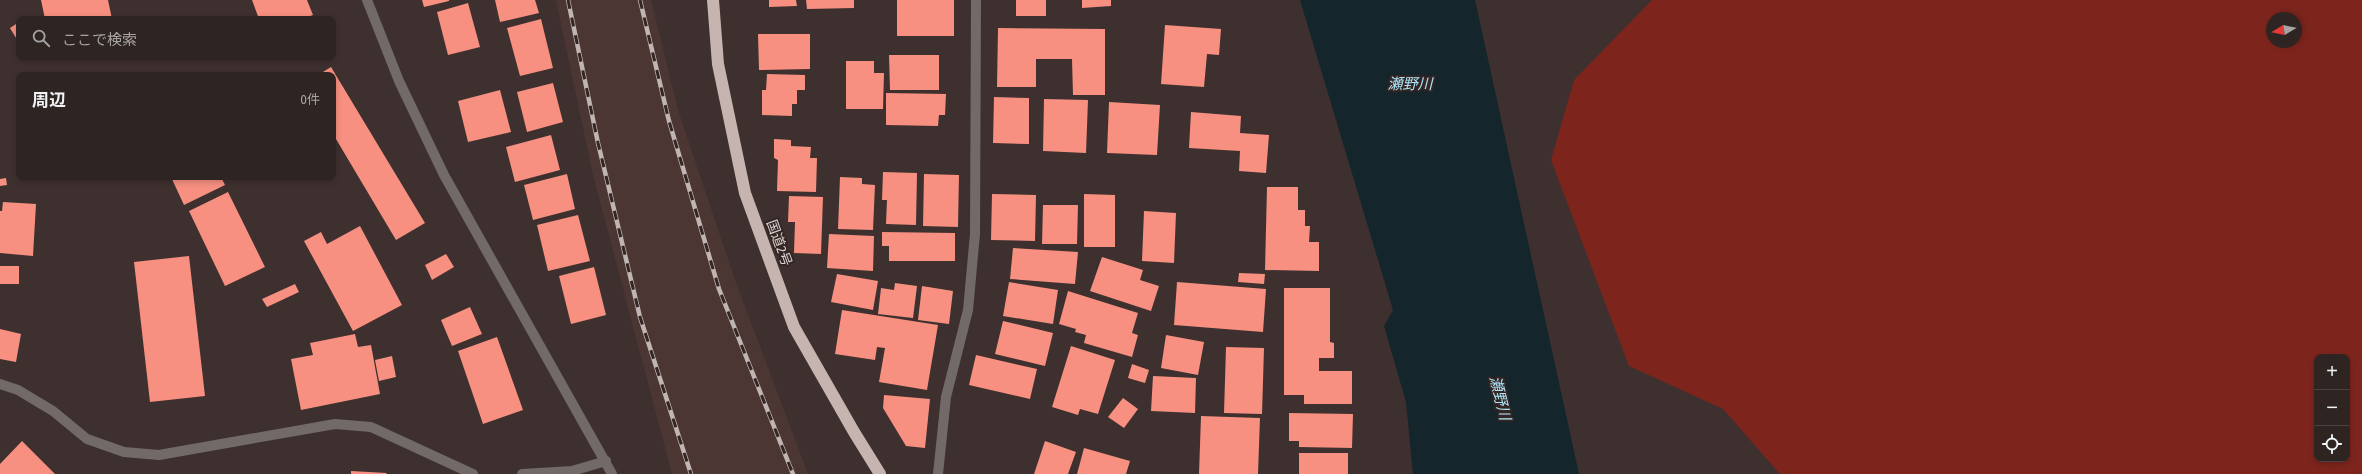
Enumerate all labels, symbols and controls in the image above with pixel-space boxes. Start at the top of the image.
north arrow [2266,12,2302,48]
search box [16,16,336,60]
icon: search [30,27,52,49]
text: ここで検索 [62,31,137,49]
water label: 瀬野川 [1387,75,1434,93]
text: 周辺 [32,90,66,111]
text: 0件 [300,92,320,107]
street label: 国道2号 [763,217,795,269]
map controls [2314,354,2350,462]
button: + [2314,354,2350,390]
water label: 瀬野川 [1486,374,1515,424]
button: − [2314,390,2350,426]
button: locate [2314,426,2350,462]

